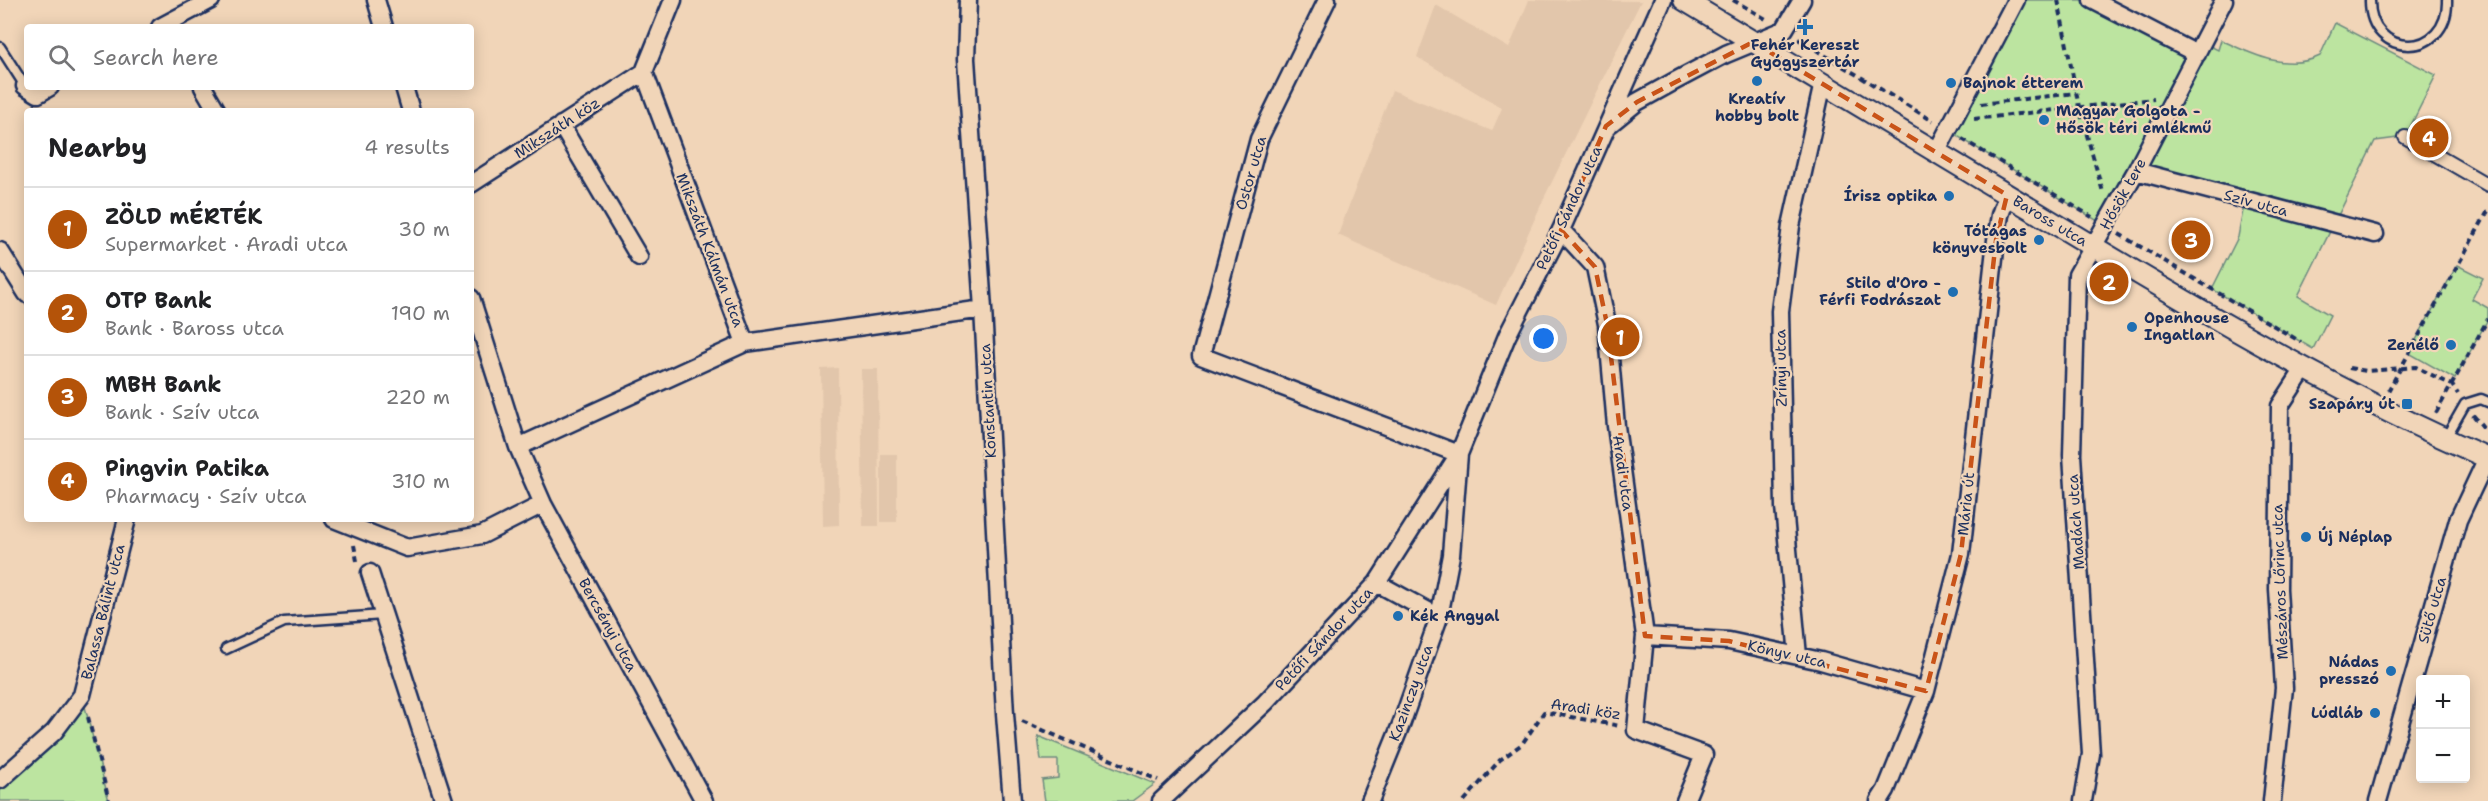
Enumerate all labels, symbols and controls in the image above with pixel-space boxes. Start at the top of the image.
marker: Fehér Kereszt Gyógyszertár [1798,20,1812,34]
search box [24,24,474,90]
place label: Fehér Kereszt Gyógyszertár [1751,35,1859,72]
icon: search [45,41,78,74]
text: Search here [93,43,219,72]
place label: Bajnok étterem [1963,73,2084,93]
marker: Kreatív hobby bolt [1750,74,1764,88]
marker: Bajnok étterem [1944,76,1958,90]
place label: Kreatív hobby bolt [1715,89,1799,126]
street label: Mikszáth köz [510,93,604,163]
place label: Magyar Golgota - Hősök téri emlékmű [2056,101,2212,138]
marker: Magyar Golgota - Hősök téri emlékmű [2037,113,2051,127]
pin: 4 [2410,116,2448,160]
text: Nearby [48,130,147,165]
street label: Ostor utca [1231,133,1271,212]
text: 4 results [364,134,450,160]
street label: Petőfi Sándor utca [1531,142,1607,273]
street label: Hősök tere [2095,155,2151,233]
street label: Mikszáth Kálmán utca [671,170,749,331]
place label: Írisz optika [1844,185,1938,206]
street label: Szív utca [2222,185,2291,221]
marker: Írisz optika [1942,189,1956,203]
street label: Baross utca [2009,191,2092,252]
text: ZÖLD mÉRTÉK [105,202,262,231]
text: 1 [63,216,72,242]
text: 30 m [398,216,450,242]
pin: 3 [2172,218,2210,262]
place label: Tótágas könyvesbolt [1932,221,2027,258]
text: Supermarket · Aradi utca [105,231,348,257]
marker: Tótágas könyvesbolt [2032,233,2046,247]
pin: 2 [2090,260,2128,304]
place label: Stilo d'Oro - Férfi Fodrászat [1819,273,1941,310]
marker: Stilo d'Oro - Férfi Fodrászat [1946,285,1960,299]
text: OTP Bank [105,286,212,315]
text: 2 [61,300,75,326]
text: 190 m [391,300,450,326]
place label: Openhouse Ingatlan [2144,308,2229,345]
pin: 1 [1600,314,1640,360]
text: Bank · Baross utca [105,315,284,341]
marker: Openhouse Ingatlan [2125,320,2139,334]
your location [1529,324,1558,353]
street label: Zrínyi utca [1770,328,1792,407]
place label: Zenélő [2387,335,2439,355]
marker: Zenélő [2444,338,2458,352]
street label: Konstantin utca [975,343,1001,459]
text: MBH Bank [105,370,222,399]
text: 3 [61,384,75,410]
text: 220 m [386,384,450,410]
place label: Szapáry út [2309,394,2395,414]
marker: Szapáry út [2400,397,2414,411]
text: Bank · Szív utca [105,399,259,425]
street label: Aradi utca [1608,434,1638,513]
text: Pingvin Patika [105,454,269,483]
text: 4 [61,468,75,494]
text: 310 m [391,468,450,494]
street label: Mária út [1953,471,1979,537]
street label: Madách utca [2063,473,2089,570]
text: Pharmacy · Szív utca [105,483,307,509]
street label: Mészáros Lőrinc utca [2267,503,2293,660]
place label: Új Néplap [2318,526,2392,547]
marker: Új Néplap [2299,530,2313,544]
street label: Balassa Bálint utca [76,542,130,682]
street label: Sütő utca [2413,574,2451,646]
street label: Bercsényi utca [574,575,642,676]
street label: Petőfi Sándor utca [1271,582,1378,695]
place label: Kék Angyal [1410,606,1500,626]
marker: Kék Angyal [1391,609,1405,623]
street label: Könyv utca [1746,635,1829,673]
street label: Kazinczy utca [1384,641,1438,744]
place label: Nádas presszó [2319,652,2379,689]
marker: Nádas presszó [2384,664,2398,678]
map controls [2416,675,2470,783]
button: + [2416,675,2470,729]
street label: Aradi köz [1550,694,1622,724]
place label: Lúdláb [2311,703,2363,723]
marker: Lúdláb [2368,706,2382,720]
button: − [2416,729,2470,783]

